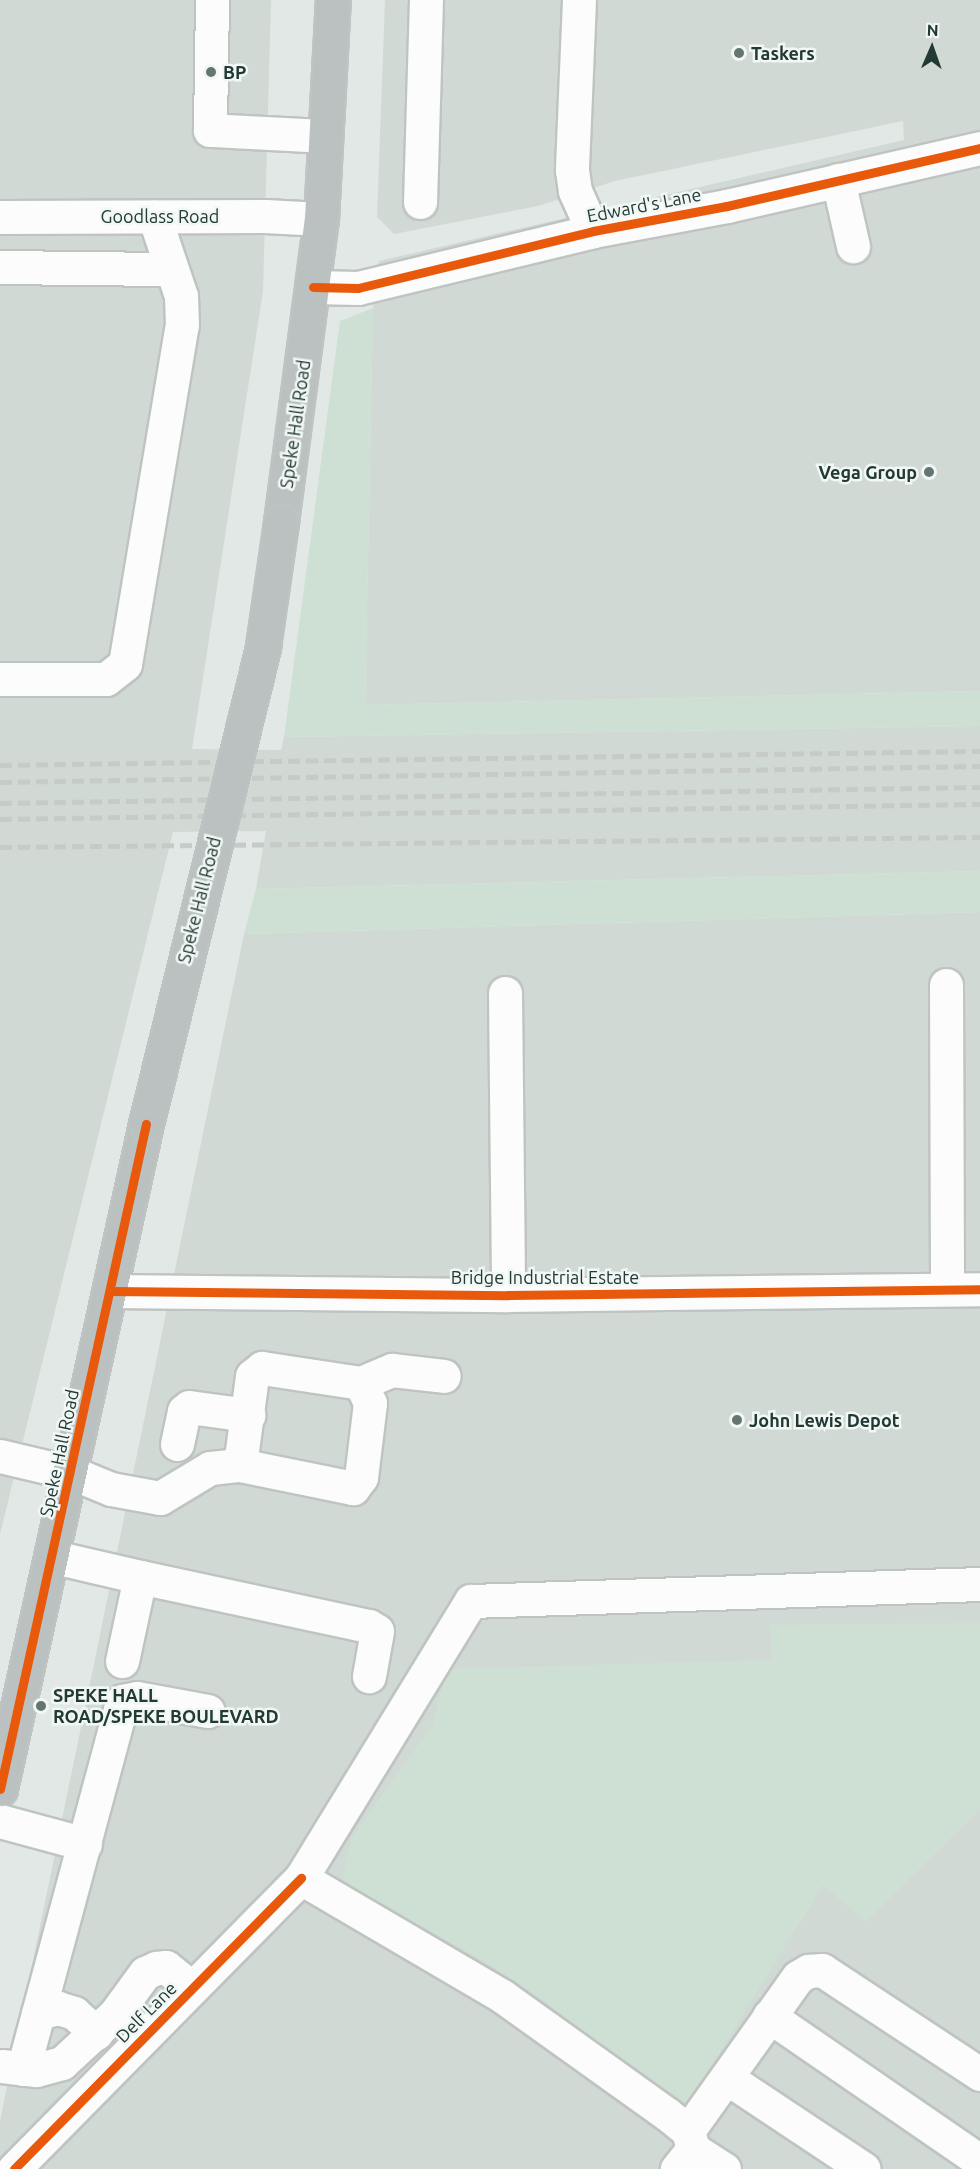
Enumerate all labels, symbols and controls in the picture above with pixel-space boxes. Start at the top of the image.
north arrow [902,18,962,78]
text: N [926,21,939,39]
place label: Taskers [751,42,815,64]
marker: Taskers [732,46,746,60]
place label: BP [223,61,246,83]
marker: BP [204,65,218,79]
street label: Edward's Lane [585,183,703,227]
street label: Goodlass Road [101,205,219,227]
street label: Speke Hall Road [275,358,315,490]
place label: Vega Group [818,461,917,483]
marker: Vega Group [922,465,936,479]
street label: Speke Hall Road [173,835,225,965]
street label: Bridge Industrial Estate [451,1266,639,1288]
street label: Speke Hall Road [35,1387,83,1519]
place label: John Lewis Depot [749,1409,899,1431]
marker: John Lewis Depot [730,1413,744,1427]
place label: SPEKE HALL ROAD/SPEKE BOULEVARD [53,1685,279,1728]
marker: SPEKE HALL ROAD/SPEKE BOULEVARD [34,1699,48,1713]
street label: Delf Lane [111,1977,181,2047]

